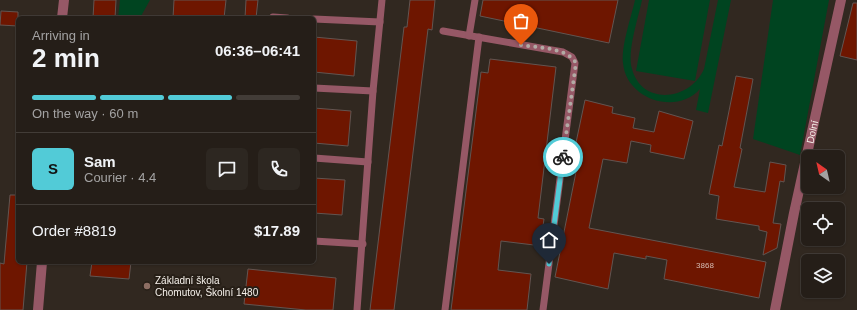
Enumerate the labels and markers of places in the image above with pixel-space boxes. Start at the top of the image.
pin [504,4,538,45]
pin [532,223,566,264]
place label: Základní škola Chomutov, Školní 1480 [155,275,259,298]
marker: Základní škola Chomutov, Školní 1480 [142,281,152,291]

